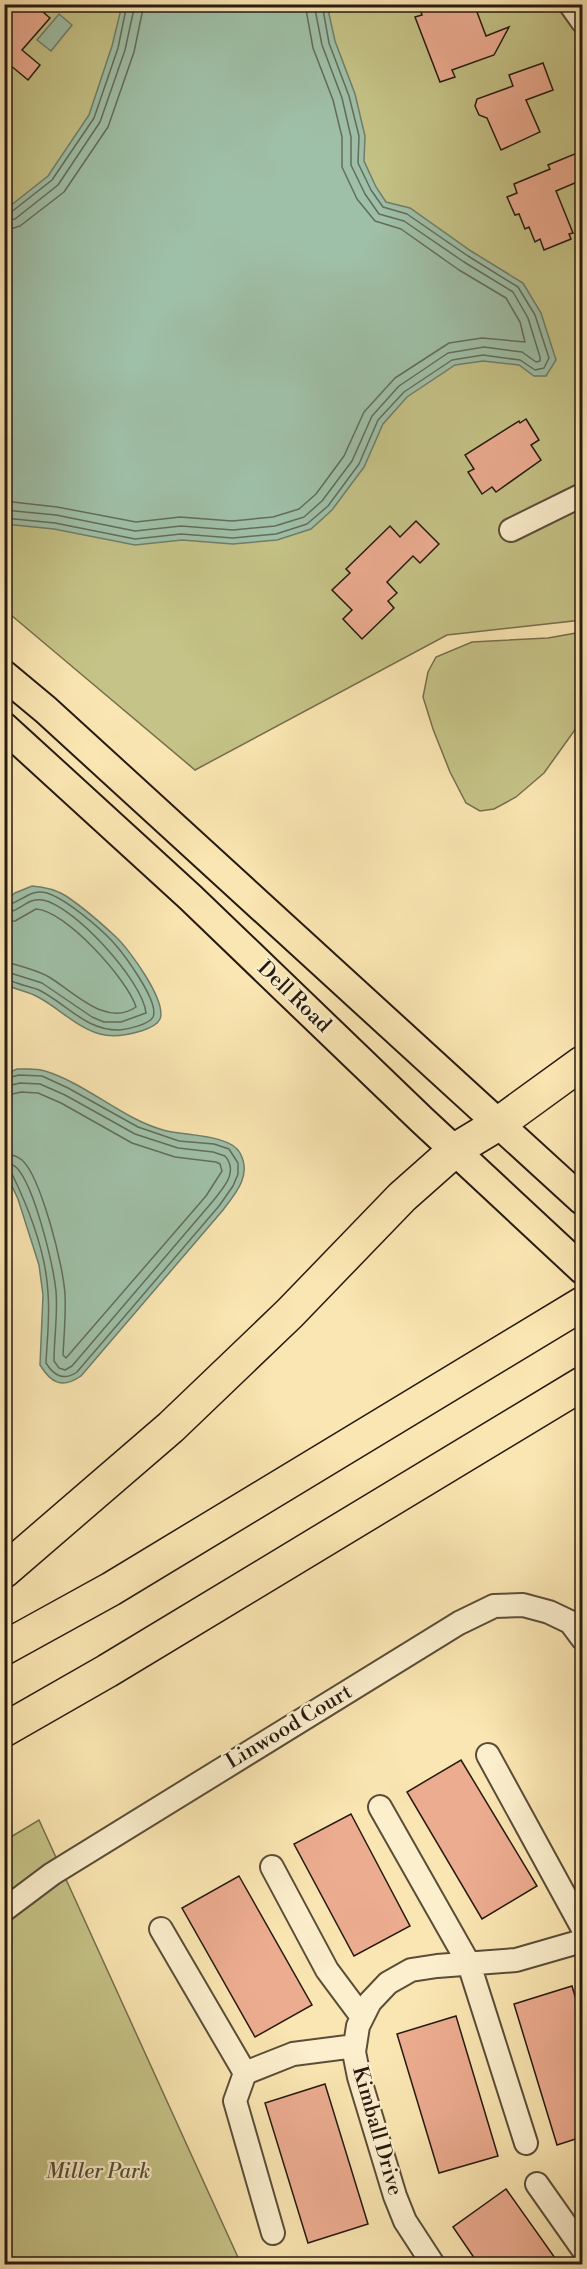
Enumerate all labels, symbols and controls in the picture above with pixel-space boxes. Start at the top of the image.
street label: Dell Road [252,956,336,1038]
street label: Linwood Court [221,1679,357,1775]
street label: Kimball Drive [346,2063,408,2199]
park label: Miller Park [46,2159,150,2185]

